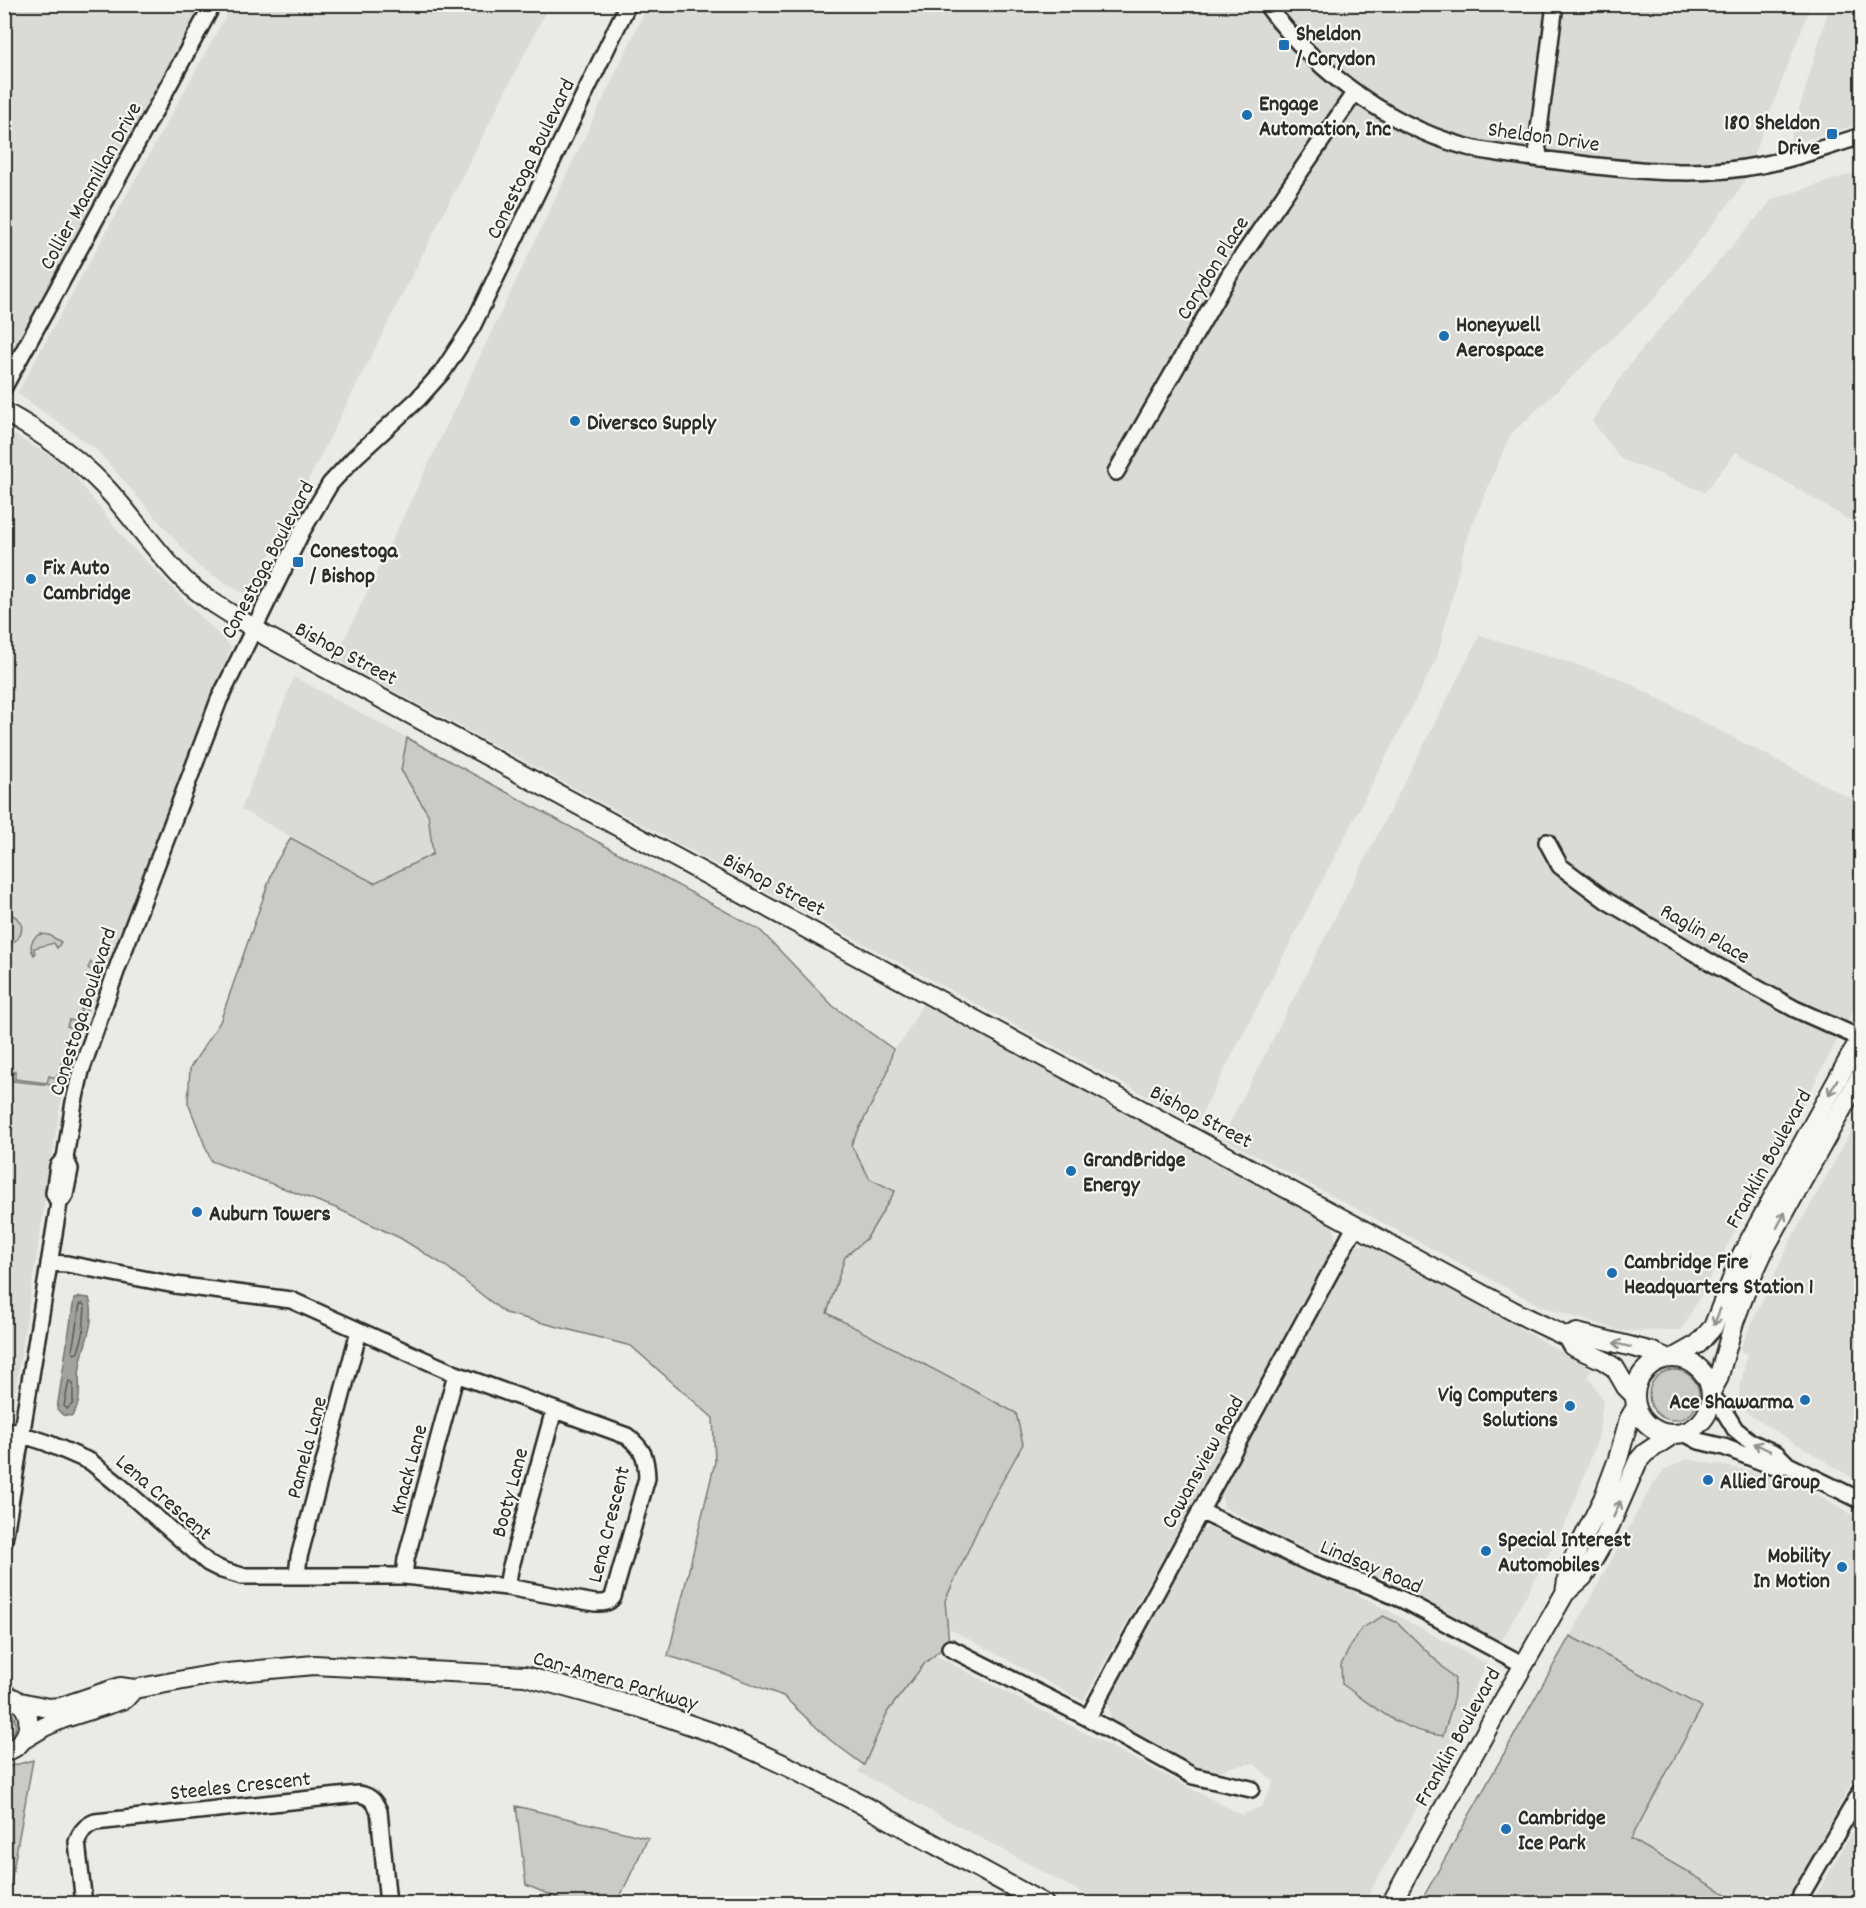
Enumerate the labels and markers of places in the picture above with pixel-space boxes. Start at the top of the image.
place label: Sheldon / Corydon [1295,20,1375,76]
marker: Sheldon / Corydon [1277,38,1291,52]
place label: Engage Automation, Inc [1259,90,1391,146]
marker: Engage Automation, Inc [1240,108,1254,122]
place label: 180 Sheldon Drive [1724,109,1820,165]
marker: 180 Sheldon Drive [1825,127,1839,141]
place label: Honeywell Aerospace [1456,311,1544,367]
marker: Honeywell Aerospace [1437,329,1451,343]
place label: Diversco Supply [587,409,717,440]
marker: Diversco Supply [568,414,582,428]
place label: Conestoga / Bishop [309,537,398,593]
place label: Fix Auto Cambridge [43,554,131,610]
marker: Conestoga / Bishop [291,555,305,569]
marker: Fix Auto Cambridge [24,572,38,586]
place label: GrandBridge Energy [1083,1146,1186,1202]
marker: GrandBridge Energy [1064,1164,1078,1178]
place label: Auburn Towers [209,1200,331,1231]
marker: Auburn Towers [190,1205,204,1219]
place label: Cambridge Fire Headquarters Station 1 [1624,1248,1814,1304]
marker: Cambridge Fire Headquarters Station 1 [1605,1266,1619,1280]
place label: Vig Computers Solutions [1438,1381,1558,1437]
place label: Ace Shawarma [1669,1388,1794,1419]
marker: Ace Shawarma [1798,1393,1812,1407]
marker: Vig Computers Solutions [1563,1399,1577,1413]
place label: Allied Group [1720,1468,1820,1499]
marker: Allied Group [1701,1473,1715,1487]
place label: Special Interest Automobiles [1498,1526,1632,1582]
place label: Mobility In Motion [1753,1542,1831,1598]
marker: Special Interest Automobiles [1479,1544,1493,1558]
marker: Mobility In Motion [1835,1560,1849,1574]
place label: Cambridge Ice Park [1518,1804,1606,1860]
marker: Cambridge Ice Park [1499,1822,1513,1836]

